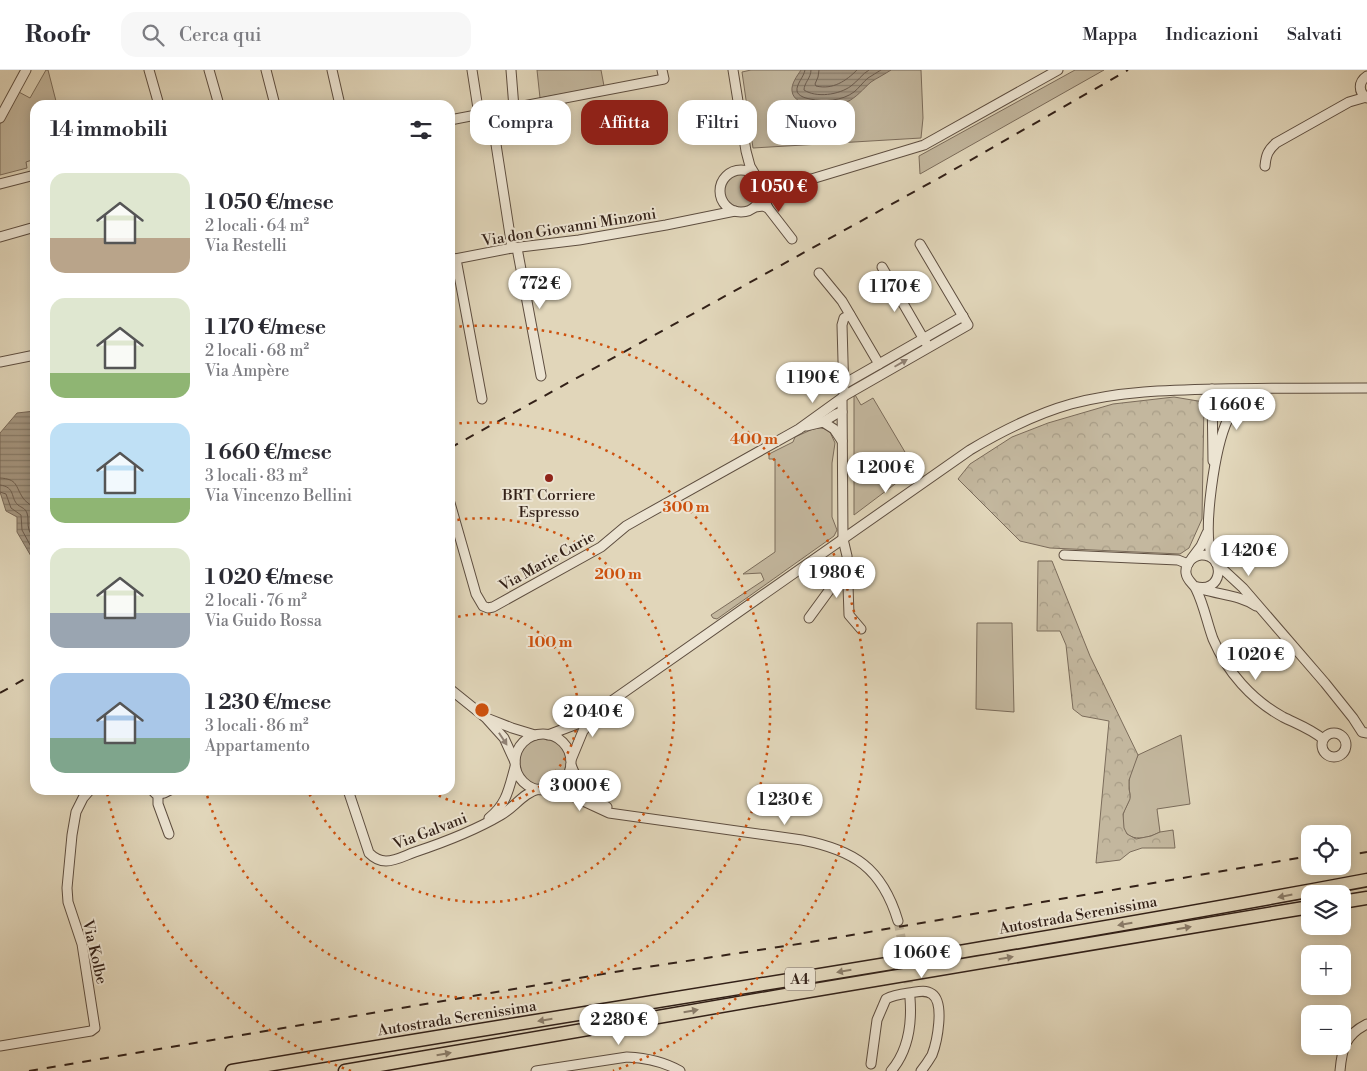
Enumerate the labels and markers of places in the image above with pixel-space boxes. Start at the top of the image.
pin: 1 050 € [733,170,825,213]
pin: 772 € [505,268,575,310]
pin: 1 170 € [849,270,941,313]
pin: 1 190 € [767,362,859,404]
pin: 1 660 € [1191,388,1283,431]
pin: 1 200 € [840,452,932,494]
marker: BRT Corriere Espresso [543,472,555,484]
place label: BRT Corriere Espresso [501,486,596,522]
pin: 1 420 € [1203,534,1295,577]
pin: 1 980 € [791,556,883,599]
pin: 1 020 € [1210,638,1302,681]
pin: 2 040 € [547,696,639,738]
centre of rings [473,701,491,719]
pin: 3 000 € [534,770,626,812]
pin: 1 230 € [739,784,831,826]
pin: 1 060 € [876,936,968,979]
pin: 2 280 € [573,1004,665,1046]

